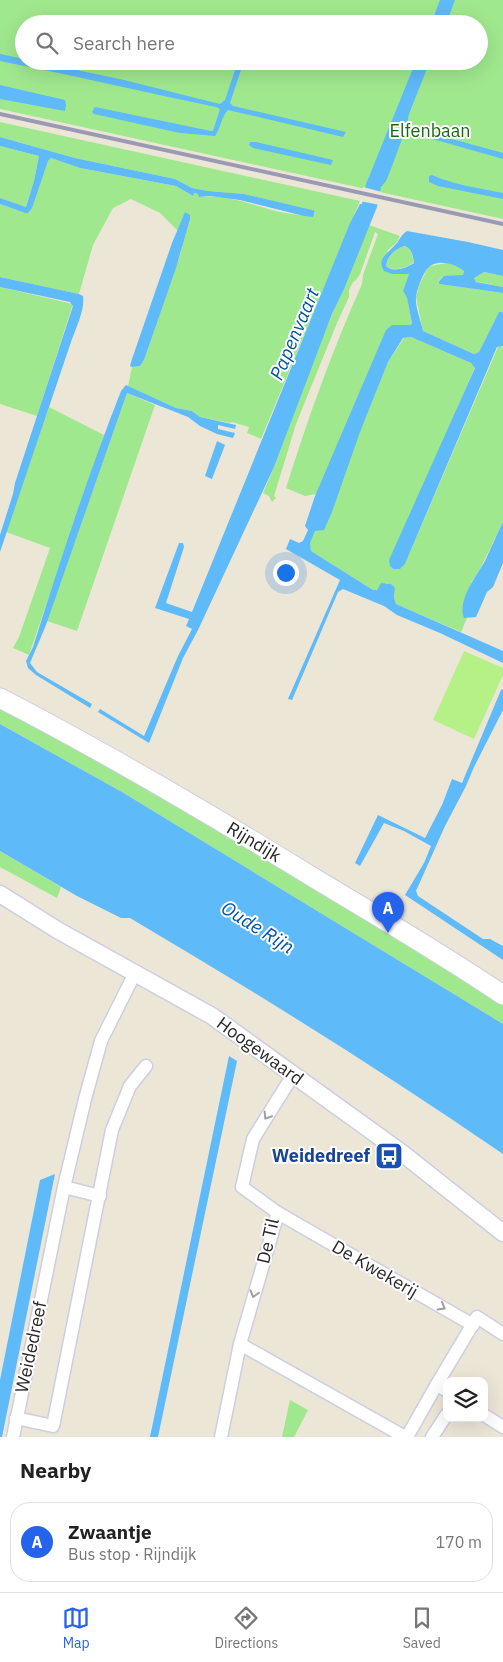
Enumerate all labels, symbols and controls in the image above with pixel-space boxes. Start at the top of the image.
search box [15,15,488,70]
icon: search [33,29,61,57]
text: Search here [73,31,175,55]
park label: Elfenbaan [389,119,471,142]
water label: Papenvaart [264,284,324,384]
your location [273,560,299,586]
street label: Rijndijk [223,816,286,867]
pin: A [372,892,404,933]
water label: Oude Rijn [217,895,299,959]
street label: Hoogewaard [212,1011,308,1090]
one-way arrow [264,1111,274,1120]
bus stop icon: Weidedreef [374,1141,404,1171]
place label: Weidedreef [272,1144,370,1167]
street label: De Til [251,1216,284,1266]
street label: De Kwekerij [328,1235,422,1302]
one-way arrow [250,1289,260,1297]
street label: Weidedreef [10,1299,51,1395]
one-way arrow [436,1300,445,1310]
map controls [443,1377,488,1422]
button: layers [443,1377,488,1422]
text: Nearby [20,1456,91,1484]
text: Zwaantje [68,1520,152,1544]
text: A [32,1532,42,1552]
text: 170 m [435,1532,482,1552]
text: Bus stop · Rijndijk [68,1544,196,1564]
tab: Map [62,1604,90,1652]
tab: Directions [215,1604,278,1652]
tab: Saved [403,1604,441,1652]

